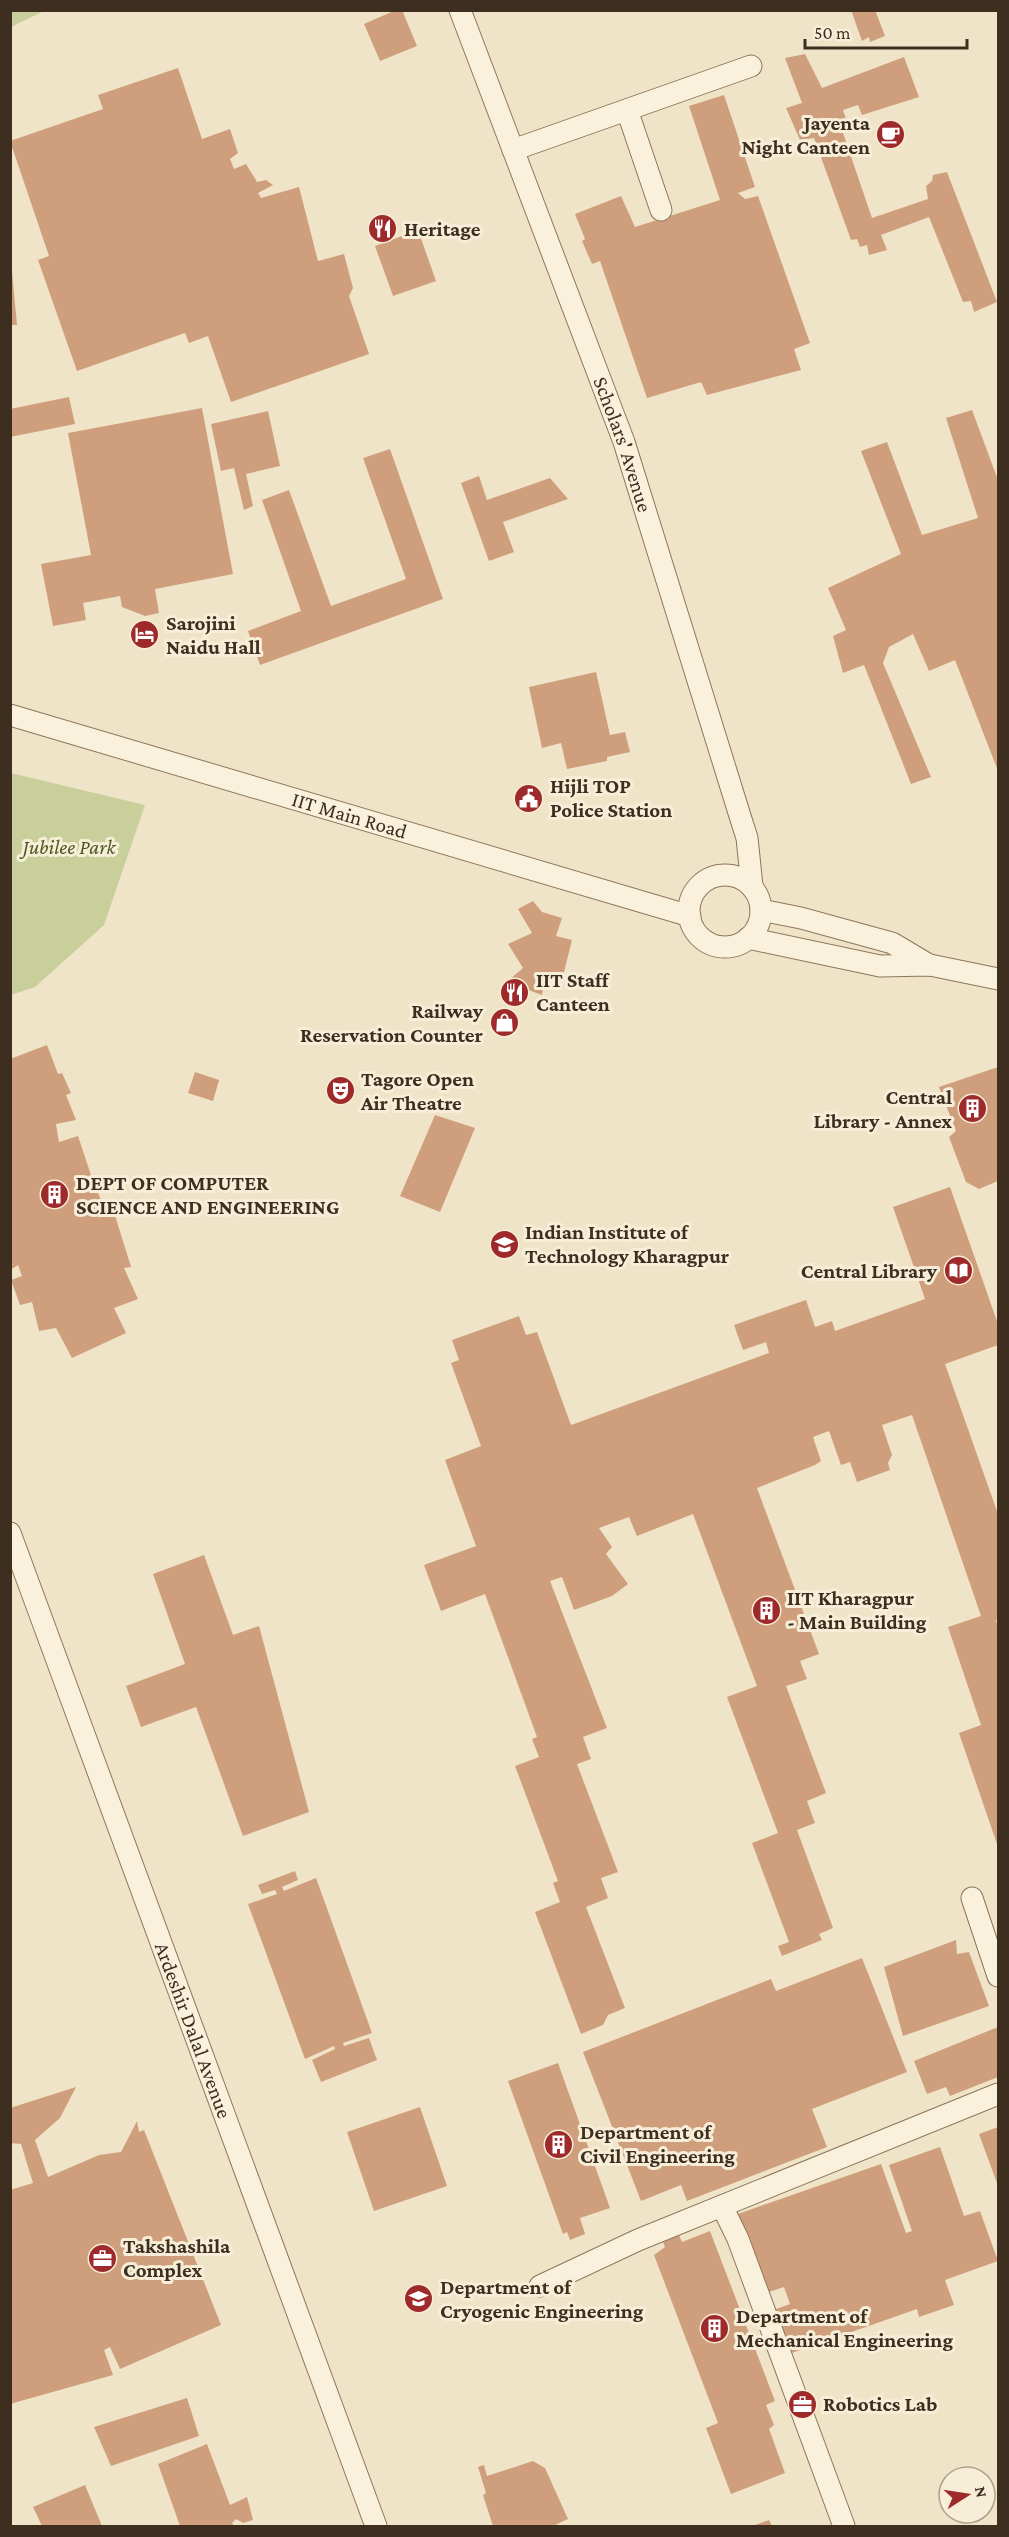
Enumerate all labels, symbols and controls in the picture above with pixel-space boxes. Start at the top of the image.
scale bar [805,12,967,50]
text: 50 m [814,23,851,43]
place label: Jayenta Night Canteen [741,111,871,159]
cafe icon: Jayenta Night Canteen [875,119,907,151]
restaurant icon: Heritage [367,213,399,245]
place label: Heritage [404,217,481,241]
street label: Scholars' Avenue [588,373,657,515]
place label: Sarojini Naidu Hall [166,611,261,659]
hotel icon: Sarojini Naidu Hall [129,619,161,651]
place label: Hijli TOP Police Station [550,774,672,822]
public building icon: Hijli TOP Police Station [513,782,545,814]
street label: IIT Main Road [289,787,410,844]
park label: Jubilee Park [18,835,116,859]
place label: IIT Staff Canteen [536,968,610,1016]
restaurant icon: IIT Staff Canteen [499,976,531,1008]
place label: Railway Reservation Counter [300,999,484,1047]
shop icon: Railway Reservation Counter [488,1007,520,1039]
place label: Tagore Open Air Theatre [360,1067,474,1115]
theatre icon: Tagore Open Air Theatre [324,1075,356,1107]
place label: Central Library - Annex [813,1085,952,1133]
building icon: Central Library - Annex [957,1093,989,1125]
place label: DEPT OF COMPUTER SCIENCE AND ENGINEERING [76,1171,339,1219]
building icon: DEPT OF COMPUTER SCIENCE AND ENGINEERING [39,1179,71,1211]
place label: Indian Institute of Technology Kharagpur [525,1220,730,1268]
school or university icon: Indian Institute of Technology Kharagpur [488,1228,520,1260]
library icon: Central Library [942,1255,974,1287]
place label: Central Library [801,1259,938,1283]
place label: IIT Kharagpur - Main Building [787,1586,927,1634]
building icon: IIT Kharagpur - Main Building [750,1594,782,1626]
street label: Ardeshir Dalal Avenue [150,1939,237,2122]
place label: Department of Civil Engineering [580,2120,735,2168]
building icon: Department of Civil Engineering [543,2128,575,2160]
place label: Takshashila Complex [123,2234,231,2282]
office icon: Takshashila Complex [86,2242,118,2274]
place label: Department of Cryogenic Engineering [440,2275,644,2323]
school or university icon: Department of Cryogenic Engineering [403,2283,435,2315]
place label: Department of Mechanical Engineering [736,2304,953,2352]
building icon: Department of Mechanical Engineering [699,2312,731,2344]
office icon: Robotics Lab [786,2388,818,2420]
place label: Robotics Lab [823,2392,937,2416]
north arrow [937,2465,997,2525]
text: N [972,2485,991,2499]

